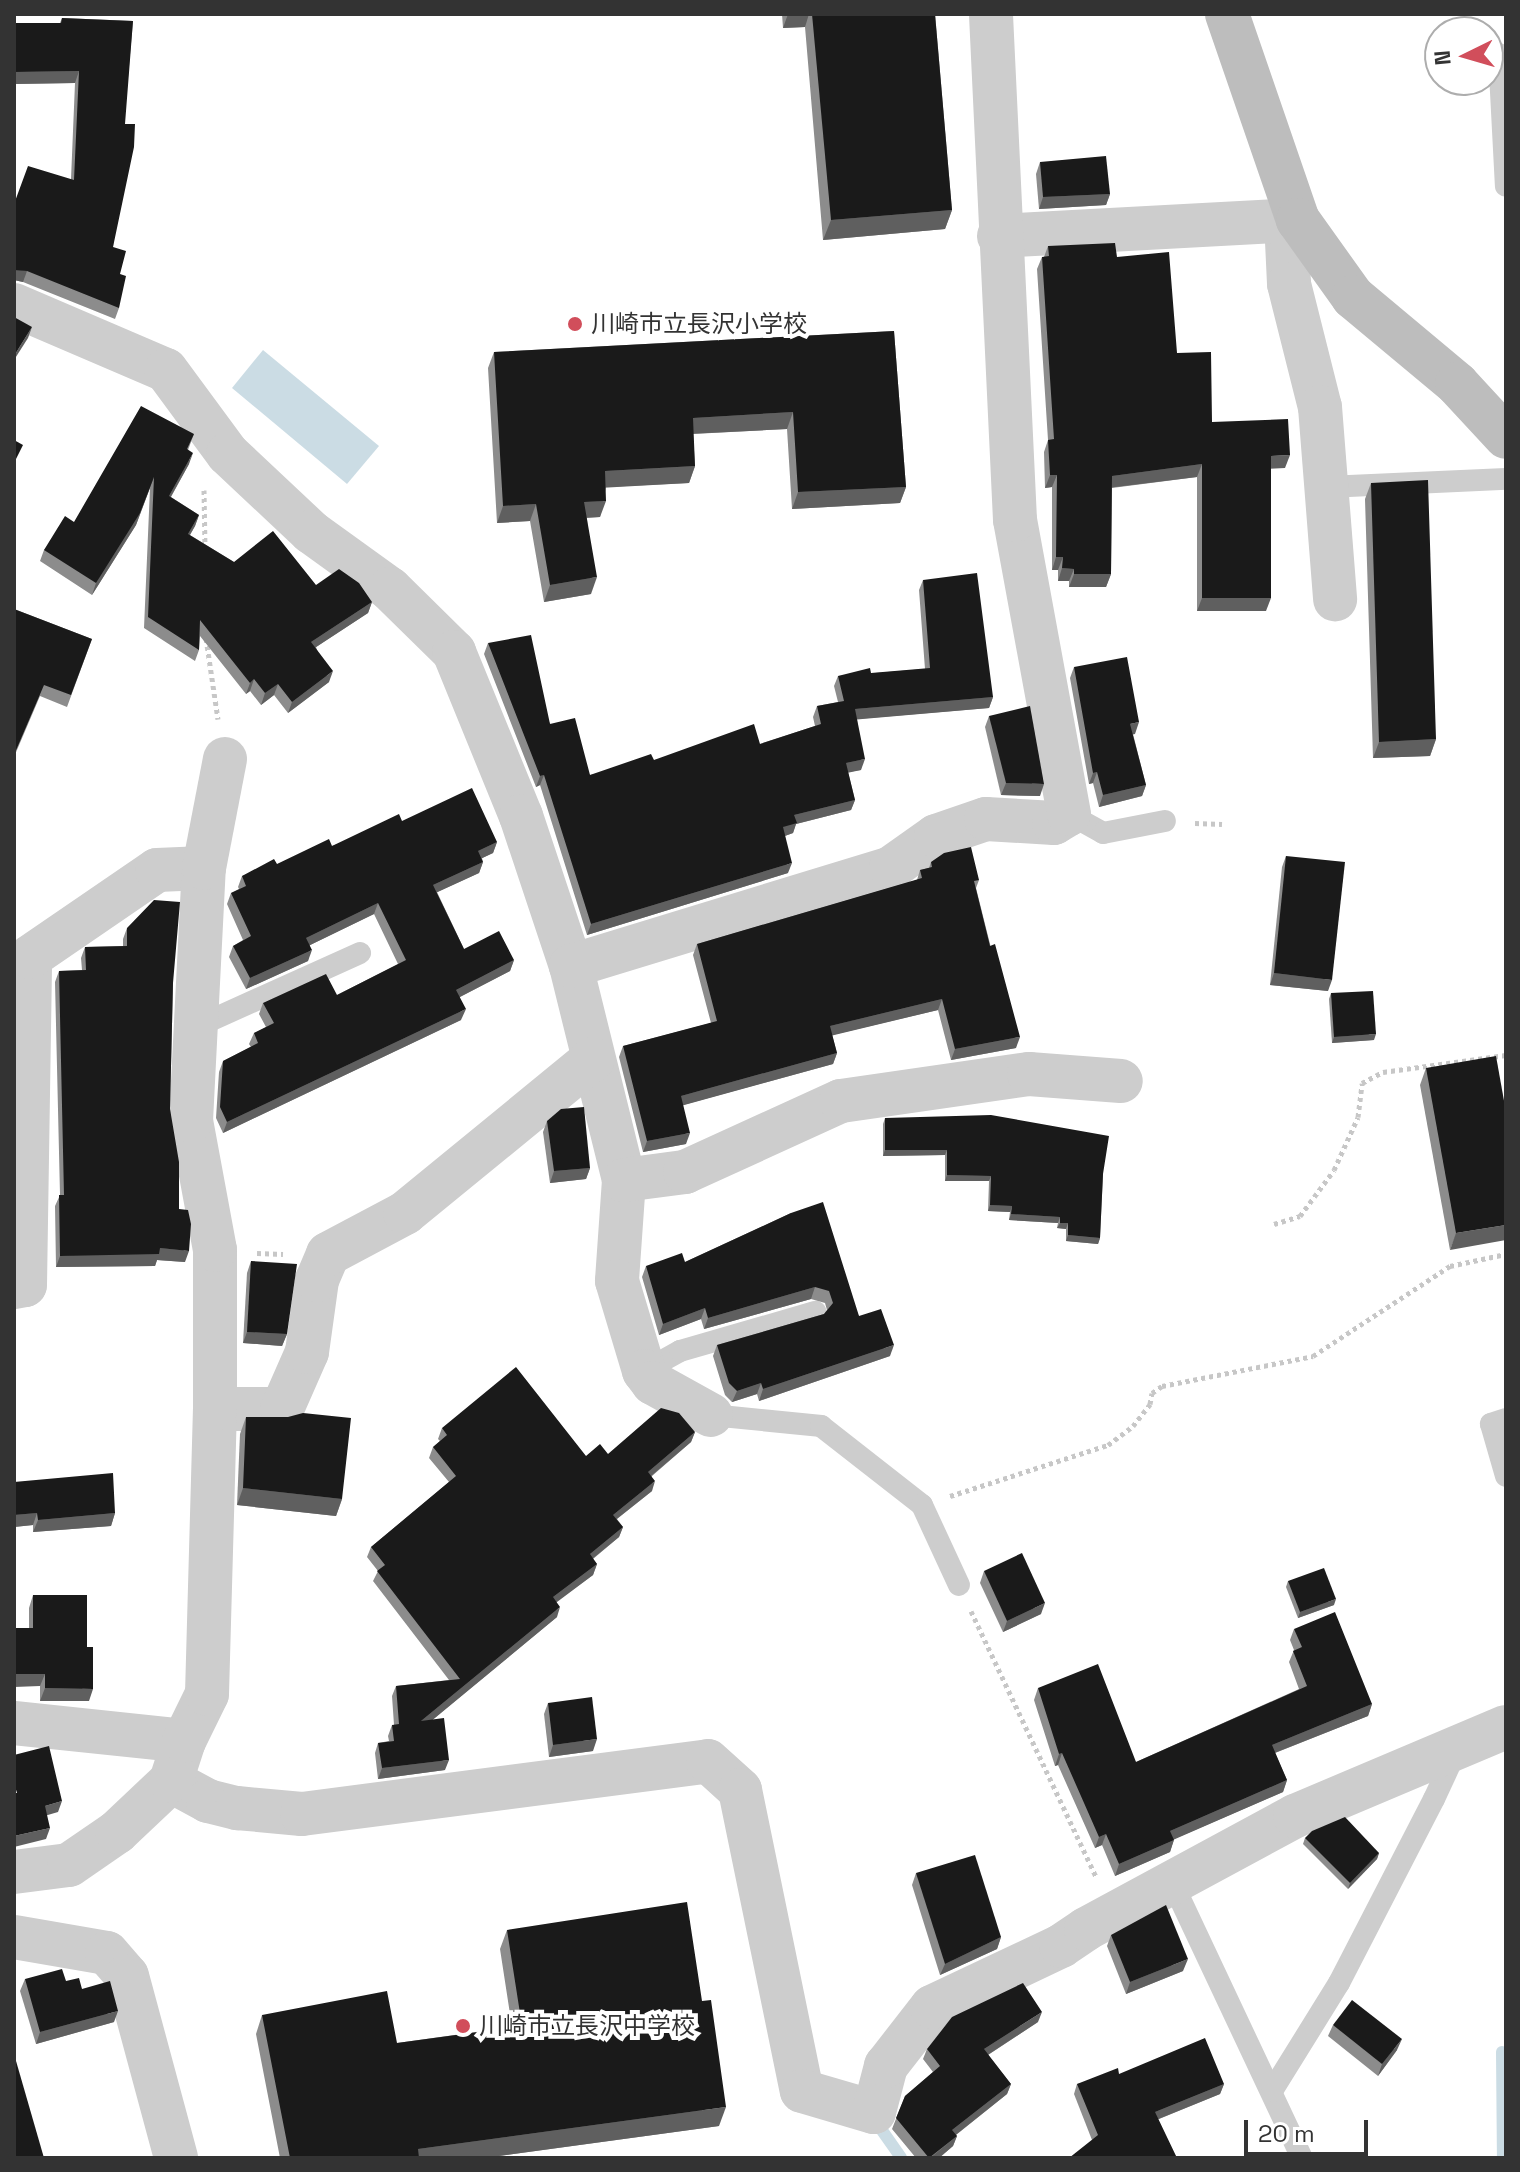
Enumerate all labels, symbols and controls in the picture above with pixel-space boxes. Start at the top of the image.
north arrow [1424,16,1504,96]
text: N [1427,49,1457,66]
place label: 川崎市立長沢小学校 [591,310,807,338]
marker: 川崎市立長沢小学校 [566,315,584,333]
place label: 川崎市立長沢中学校 [479,2012,695,2040]
marker: 川崎市立長沢中学校 [454,2017,472,2035]
scale bar [1248,2104,1372,2154]
text: 20 m [1258,2118,1315,2149]

